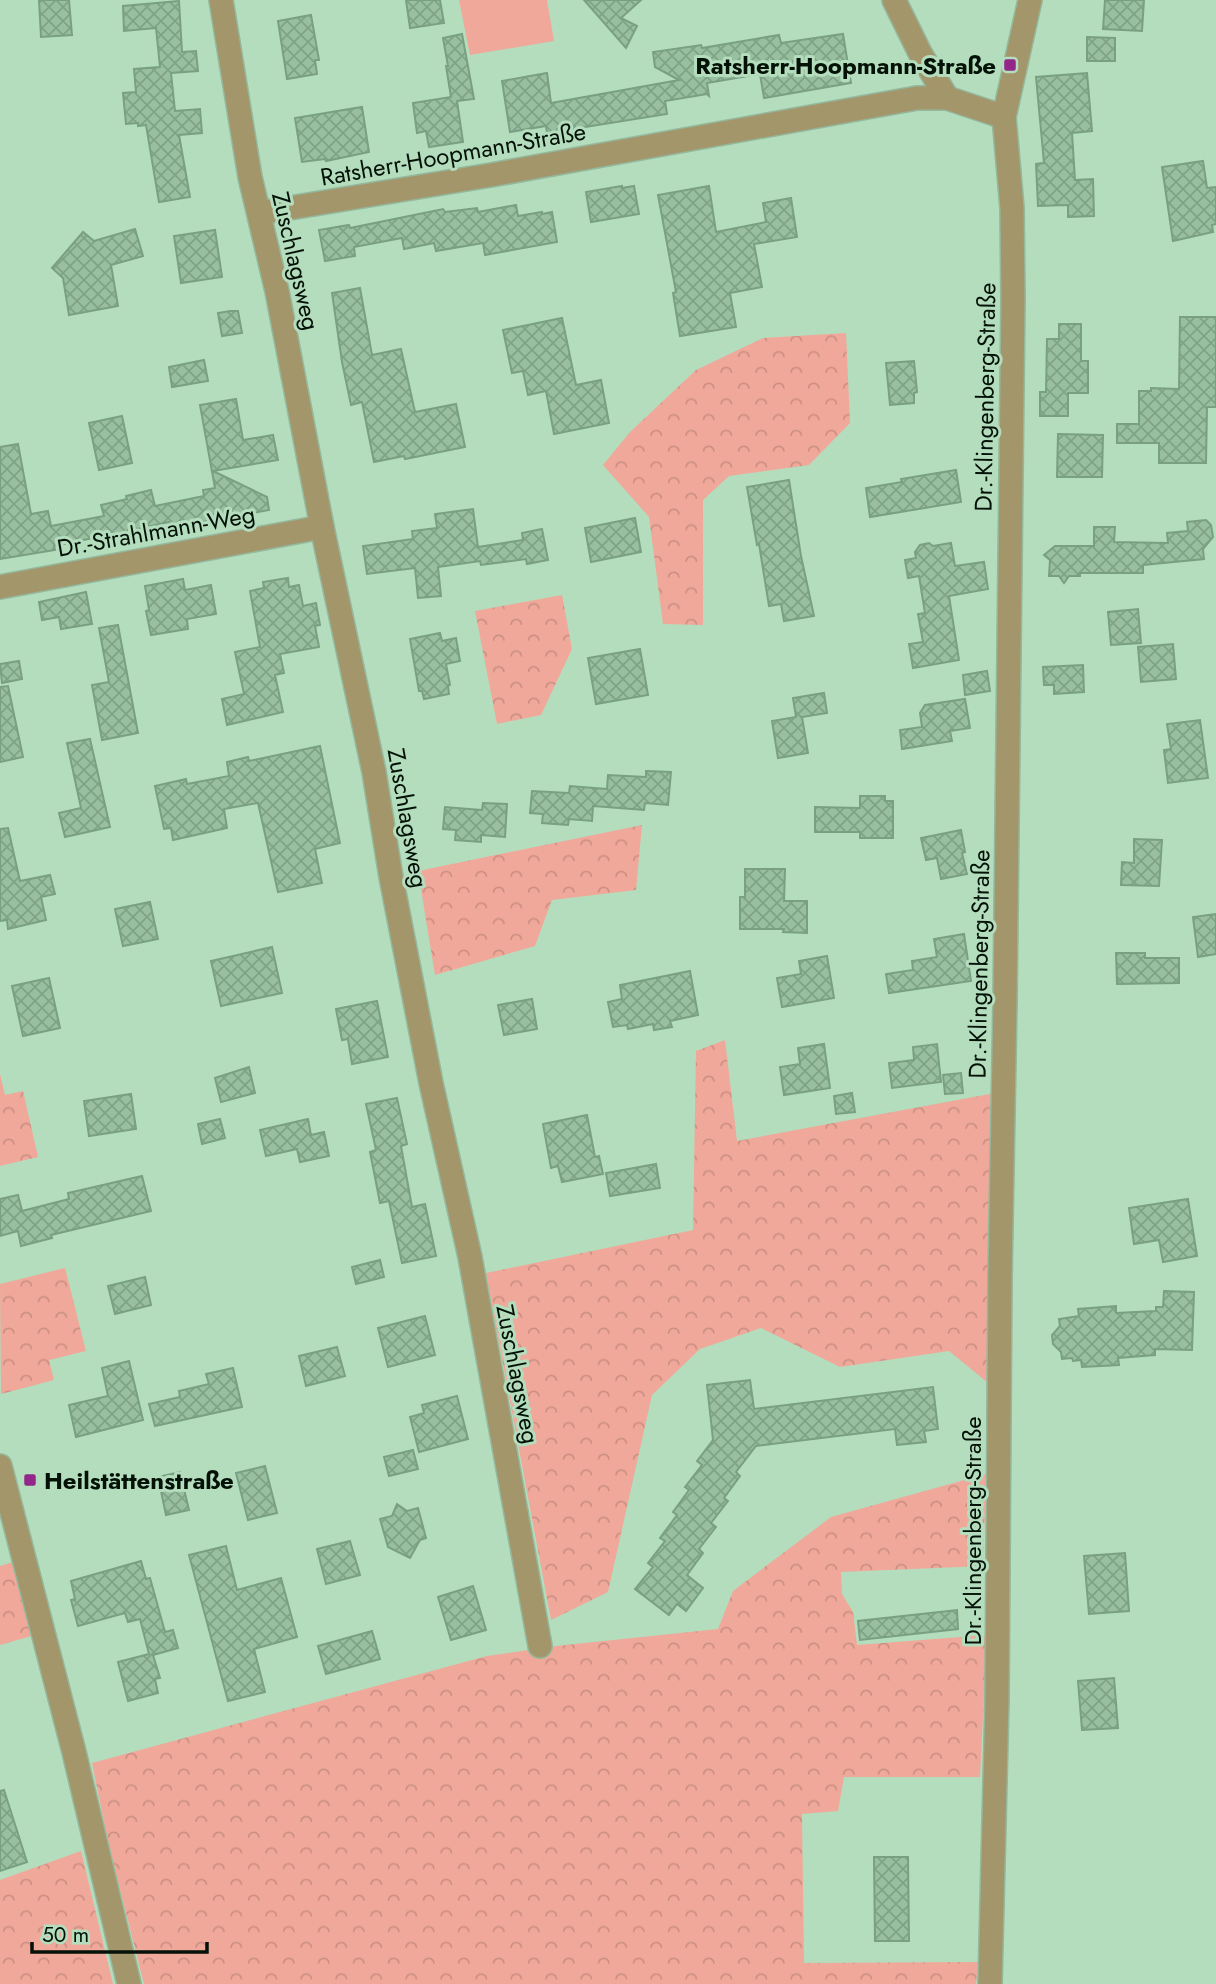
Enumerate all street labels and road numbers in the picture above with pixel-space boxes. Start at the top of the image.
street label: Ratsherr-Hoopmann-Straße [317,113,589,195]
street label: Zuschlagsweg [263,188,329,334]
street label: Dr.-Klingenberg-Straße [966,282,1004,512]
street label: Dr.-Strahlmann-Weg [54,496,258,566]
street label: Zuschlagsweg [379,746,437,890]
street label: Dr.-Klingenberg-Straße [960,849,998,1079]
street label: Zuschlagsweg [487,1301,549,1447]
street label: Dr.-Klingenberg-Straße [955,1416,990,1646]

